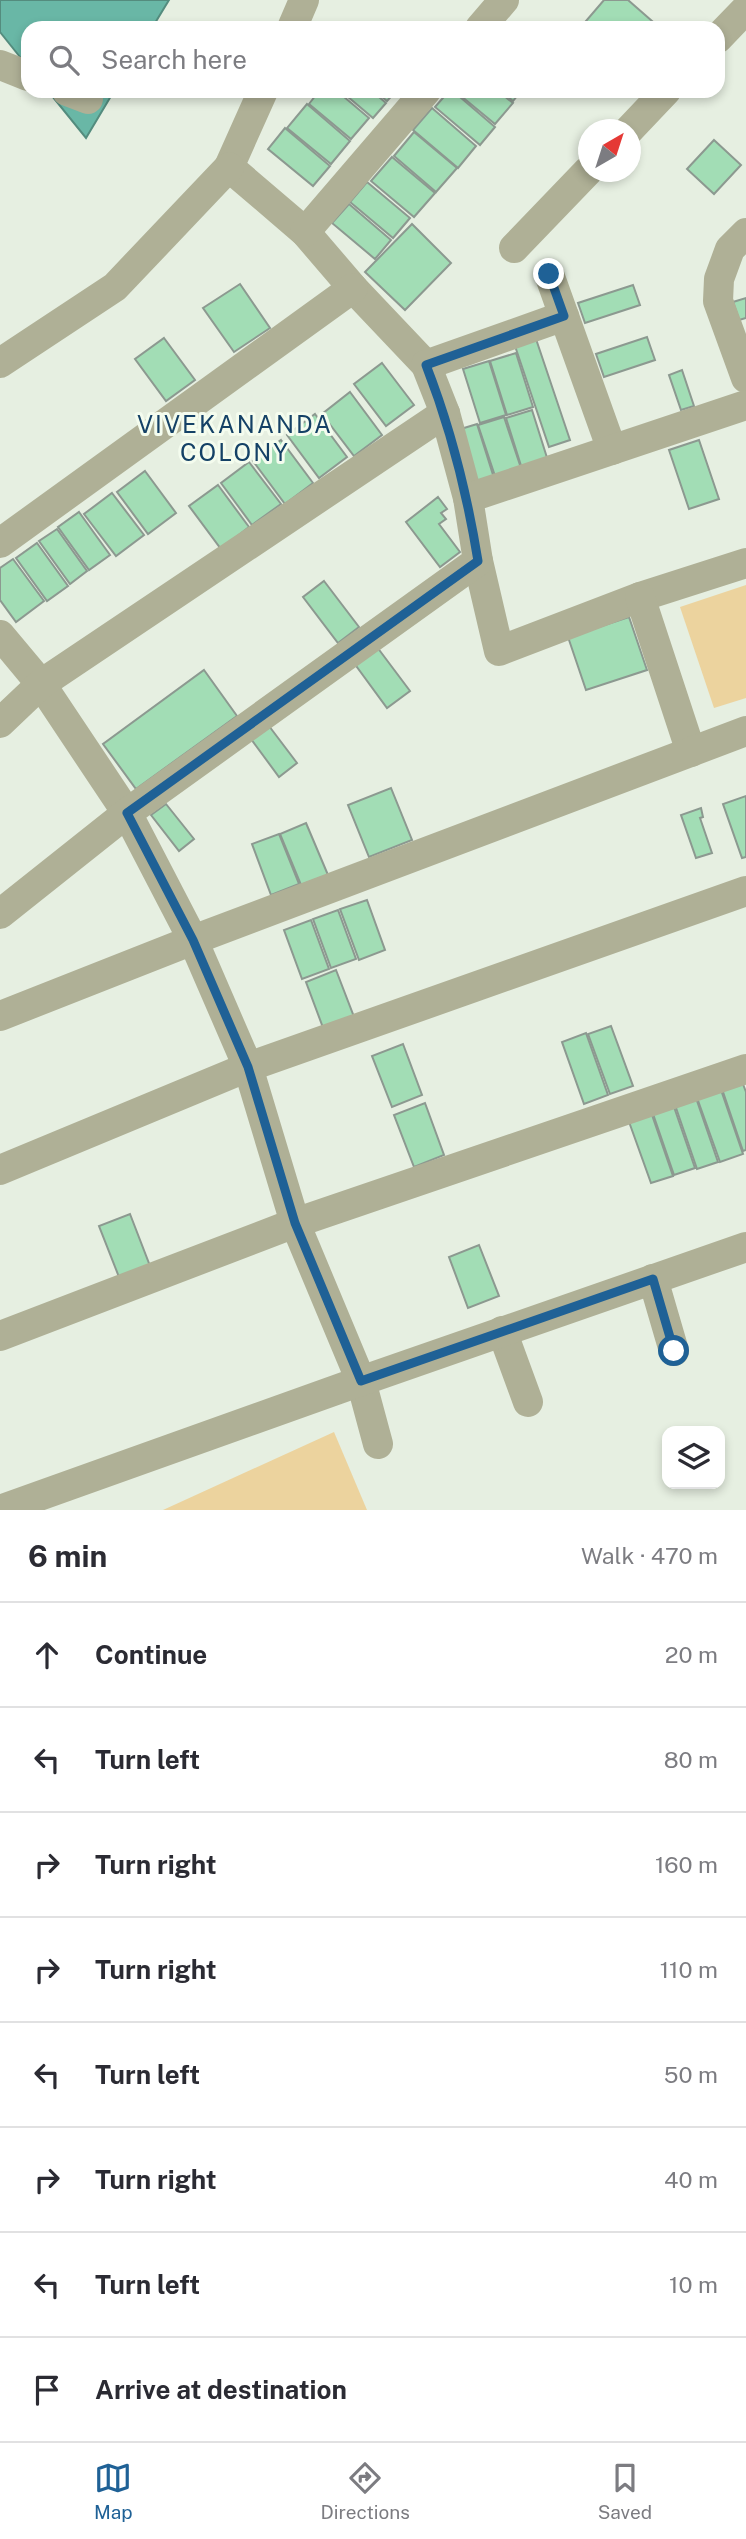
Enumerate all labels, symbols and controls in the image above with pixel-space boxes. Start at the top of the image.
search box [21,21,725,98]
icon: search [45,41,83,79]
text: Search here [101,44,247,75]
north arrow [578,119,641,182]
route end [533,258,564,289]
district label: VIVEKANANDA COLONY [137,410,333,466]
route start [658,1335,689,1366]
map controls [662,1426,725,1489]
button: layers [662,1426,725,1489]
text: 6 min [28,1538,107,1574]
text: Walk · 470 m [581,1542,718,1569]
icon: ahead [28,1636,66,1674]
text: Continue [95,1639,207,1670]
text: 20 m [665,1641,718,1668]
icon: left [28,1741,66,1779]
text: Turn left [95,1744,200,1775]
text: 80 m [664,1746,718,1773]
icon: right [28,1846,66,1884]
text: Turn right [95,1849,217,1880]
text: 160 m [655,1851,718,1878]
icon: right [28,1951,66,1989]
text: Turn right [95,1954,217,1985]
text: 110 m [660,1956,718,1983]
icon: left [28,2056,66,2094]
text: Turn left [95,2059,200,2090]
text: 50 m [664,2061,718,2088]
icon: right [28,2161,66,2199]
text: Turn right [95,2164,217,2195]
text: 40 m [664,2166,718,2193]
icon: left [28,2266,66,2304]
text: Turn left [95,2269,200,2300]
text: 10 m [669,2271,718,2298]
icon: arrive [28,2371,66,2409]
text: Arrive at destination [95,2374,347,2405]
tab: Map [94,2459,133,2523]
tab: Directions [321,2459,410,2523]
tab: Saved [598,2459,652,2523]

